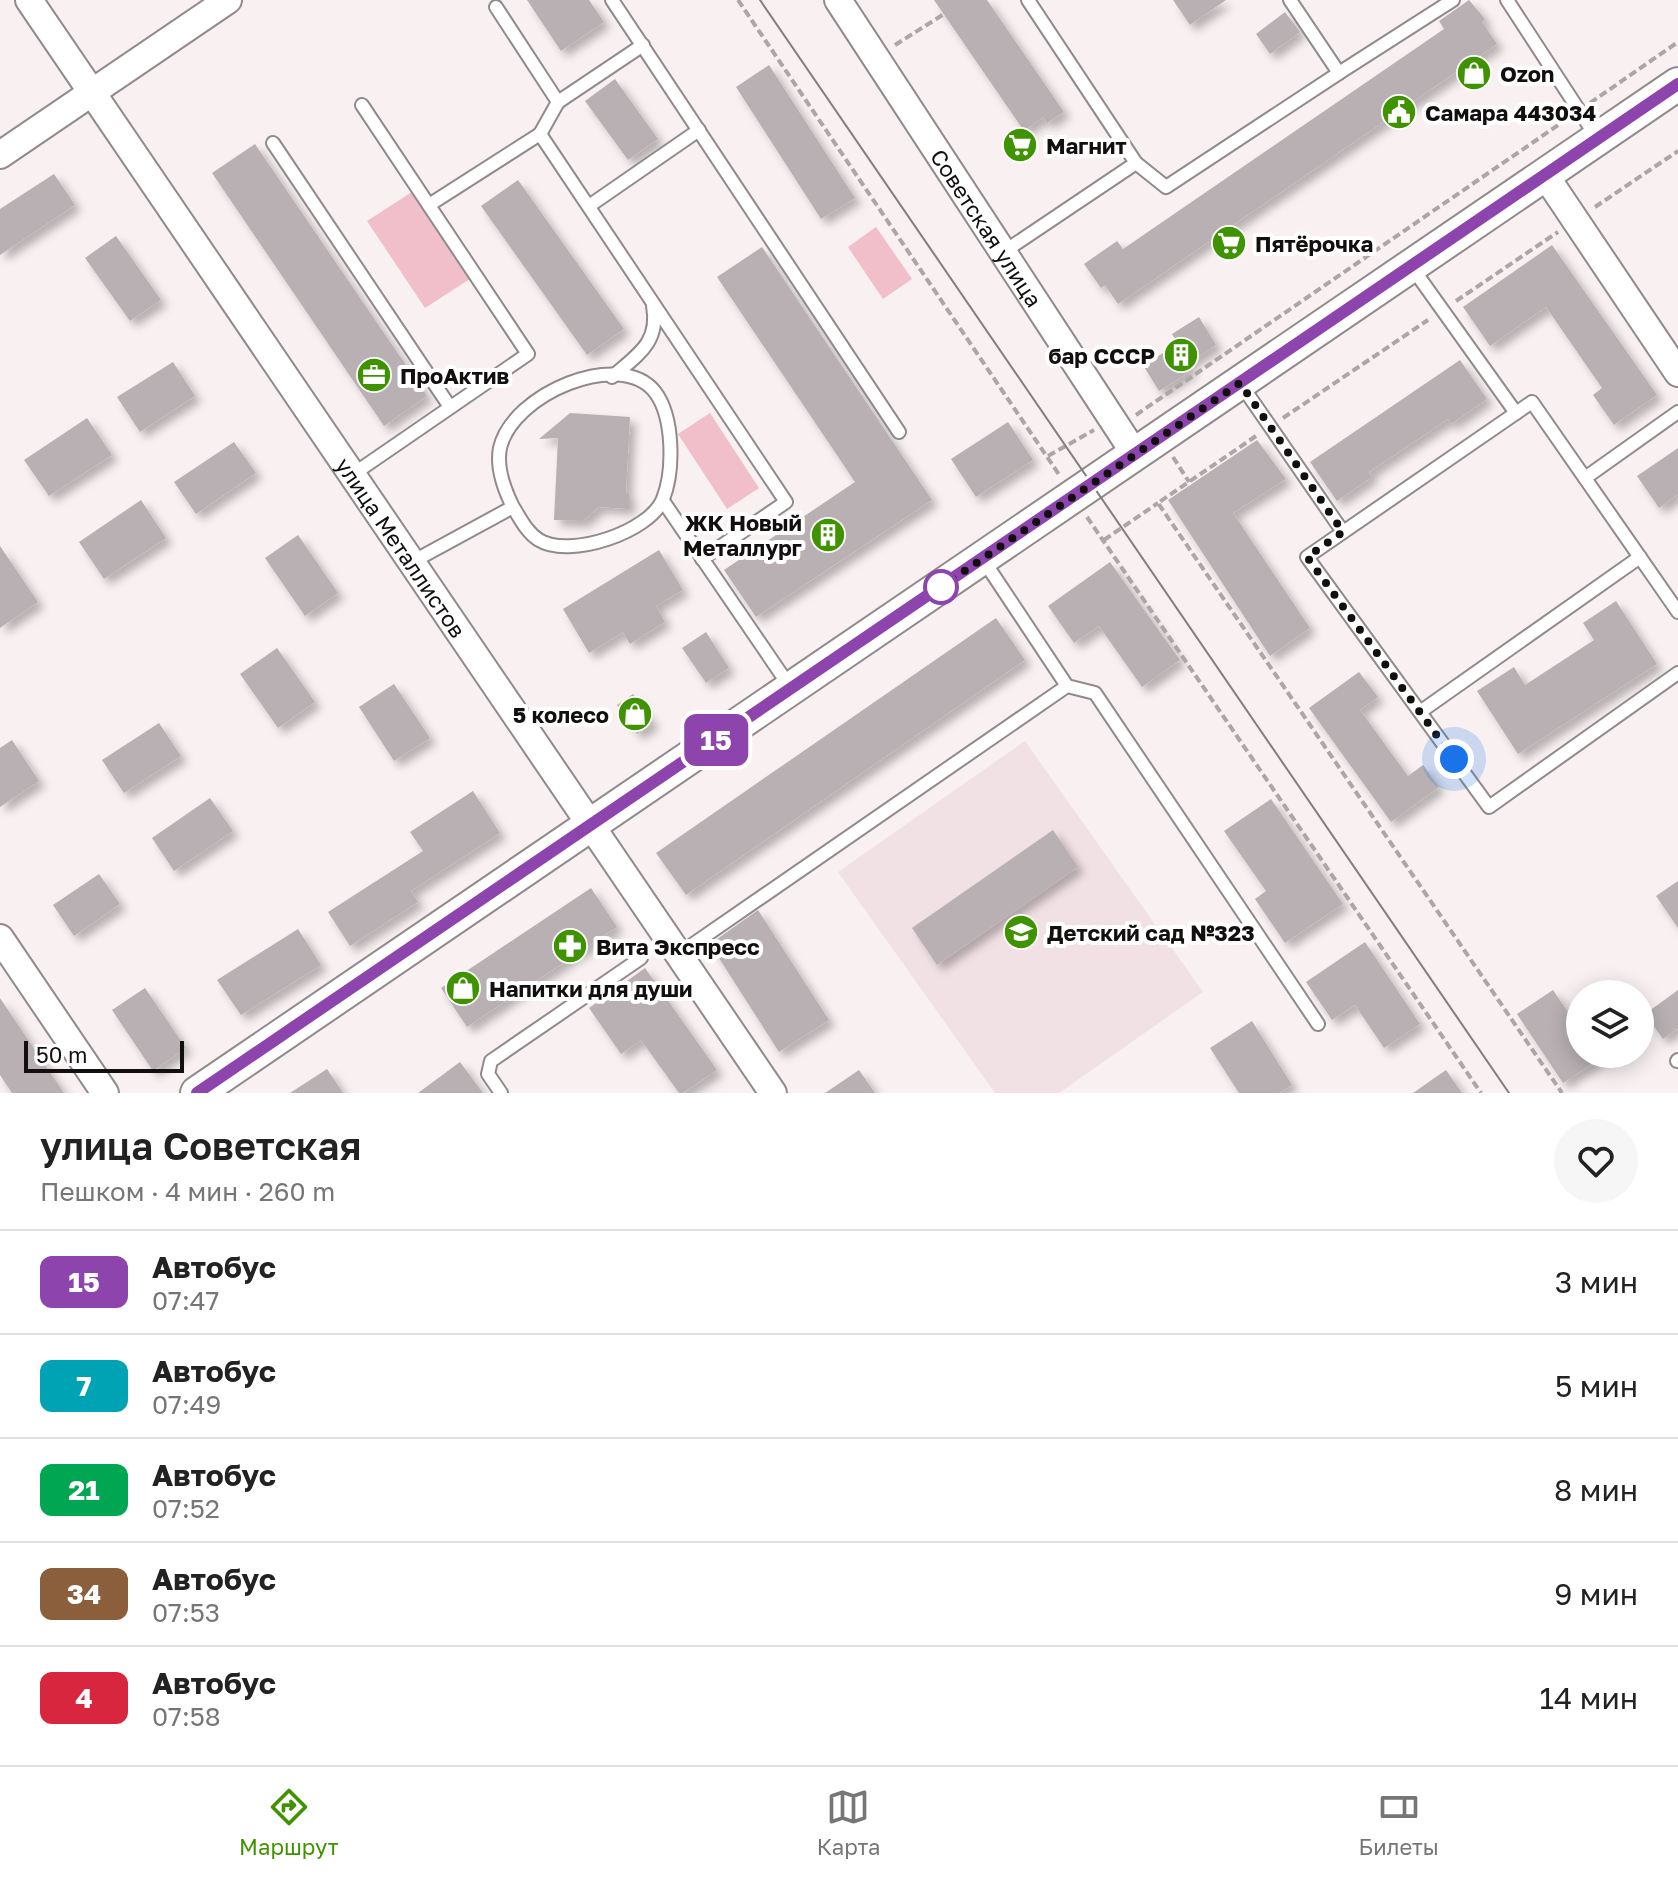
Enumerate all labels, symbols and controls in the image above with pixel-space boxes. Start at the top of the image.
shop icon: Ozon [1455,54,1493,92]
place label: Ozon [1500,60,1554,87]
public building icon: Самара 443034 [1380,93,1418,131]
place label: Самара 443034 [1425,99,1596,126]
supermarket icon: Магнит [1001,126,1039,164]
place label: Магнит [1046,132,1127,159]
street label: Советская улица [925,144,1048,312]
supermarket icon: Пятёрочка [1210,224,1248,262]
place label: Пятёрочка [1255,230,1373,257]
building icon: бар СССР [1162,336,1200,374]
place label: бар СССР [1048,342,1155,369]
office icon: ПроАктив [355,356,393,394]
place label: ПроАктив [400,362,509,389]
street label: улица Металлистов [331,452,472,642]
place label: ЖК Новый Металлург [683,509,802,561]
building icon: ЖК Новый Металлург [809,516,847,554]
unlabelled marker [924,570,958,604]
shop icon: 5 колесо [616,695,654,733]
place label: 5 колесо [513,701,609,728]
line badge: 15 [680,714,752,766]
text: 15 [700,723,732,756]
your location [1434,739,1474,779]
school or university icon: Детский сад №323 [1002,913,1040,951]
place label: Детский сад №323 [1047,919,1255,946]
pharmacy icon: Вита Экспресс [551,927,589,965]
place label: Вита Экспресс [596,933,760,960]
shop icon: Напитки для души [444,969,482,1007]
place label: Напитки для души [489,975,692,1002]
map controls [1566,980,1654,1068]
button: layers [1566,980,1654,1068]
scale bar [24,1037,184,1073]
text: 50 m [36,1041,87,1068]
button: heart [1554,1119,1638,1203]
text: улица Советская [40,1123,361,1168]
text: Пешком · 4 мин · 260 m [40,1176,335,1207]
text: Автобус [152,1249,276,1285]
text: 3 мин [1555,1264,1638,1300]
text: 15 [68,1265,100,1298]
text: 07:47 [152,1285,219,1316]
text: Автобус [152,1353,276,1389]
text: 5 мин [1555,1368,1638,1404]
text: 7 [76,1369,92,1402]
text: 07:49 [152,1389,221,1420]
text: Автобус [152,1457,276,1493]
text: 8 мин [1554,1472,1638,1508]
text: 21 [68,1473,100,1506]
text: 07:52 [152,1493,220,1524]
text: Автобус [152,1561,276,1597]
text: 9 мин [1554,1576,1638,1612]
text: 34 [67,1577,101,1610]
text: 07:53 [152,1597,220,1628]
text: Автобус [152,1665,276,1701]
text: 14 мин [1539,1680,1638,1716]
text: 4 [75,1681,93,1714]
text: 07:58 [152,1701,221,1732]
tab: Маршрут [239,1785,338,1860]
tab: Карта [817,1785,880,1860]
tab: Билеты [1359,1785,1439,1860]

